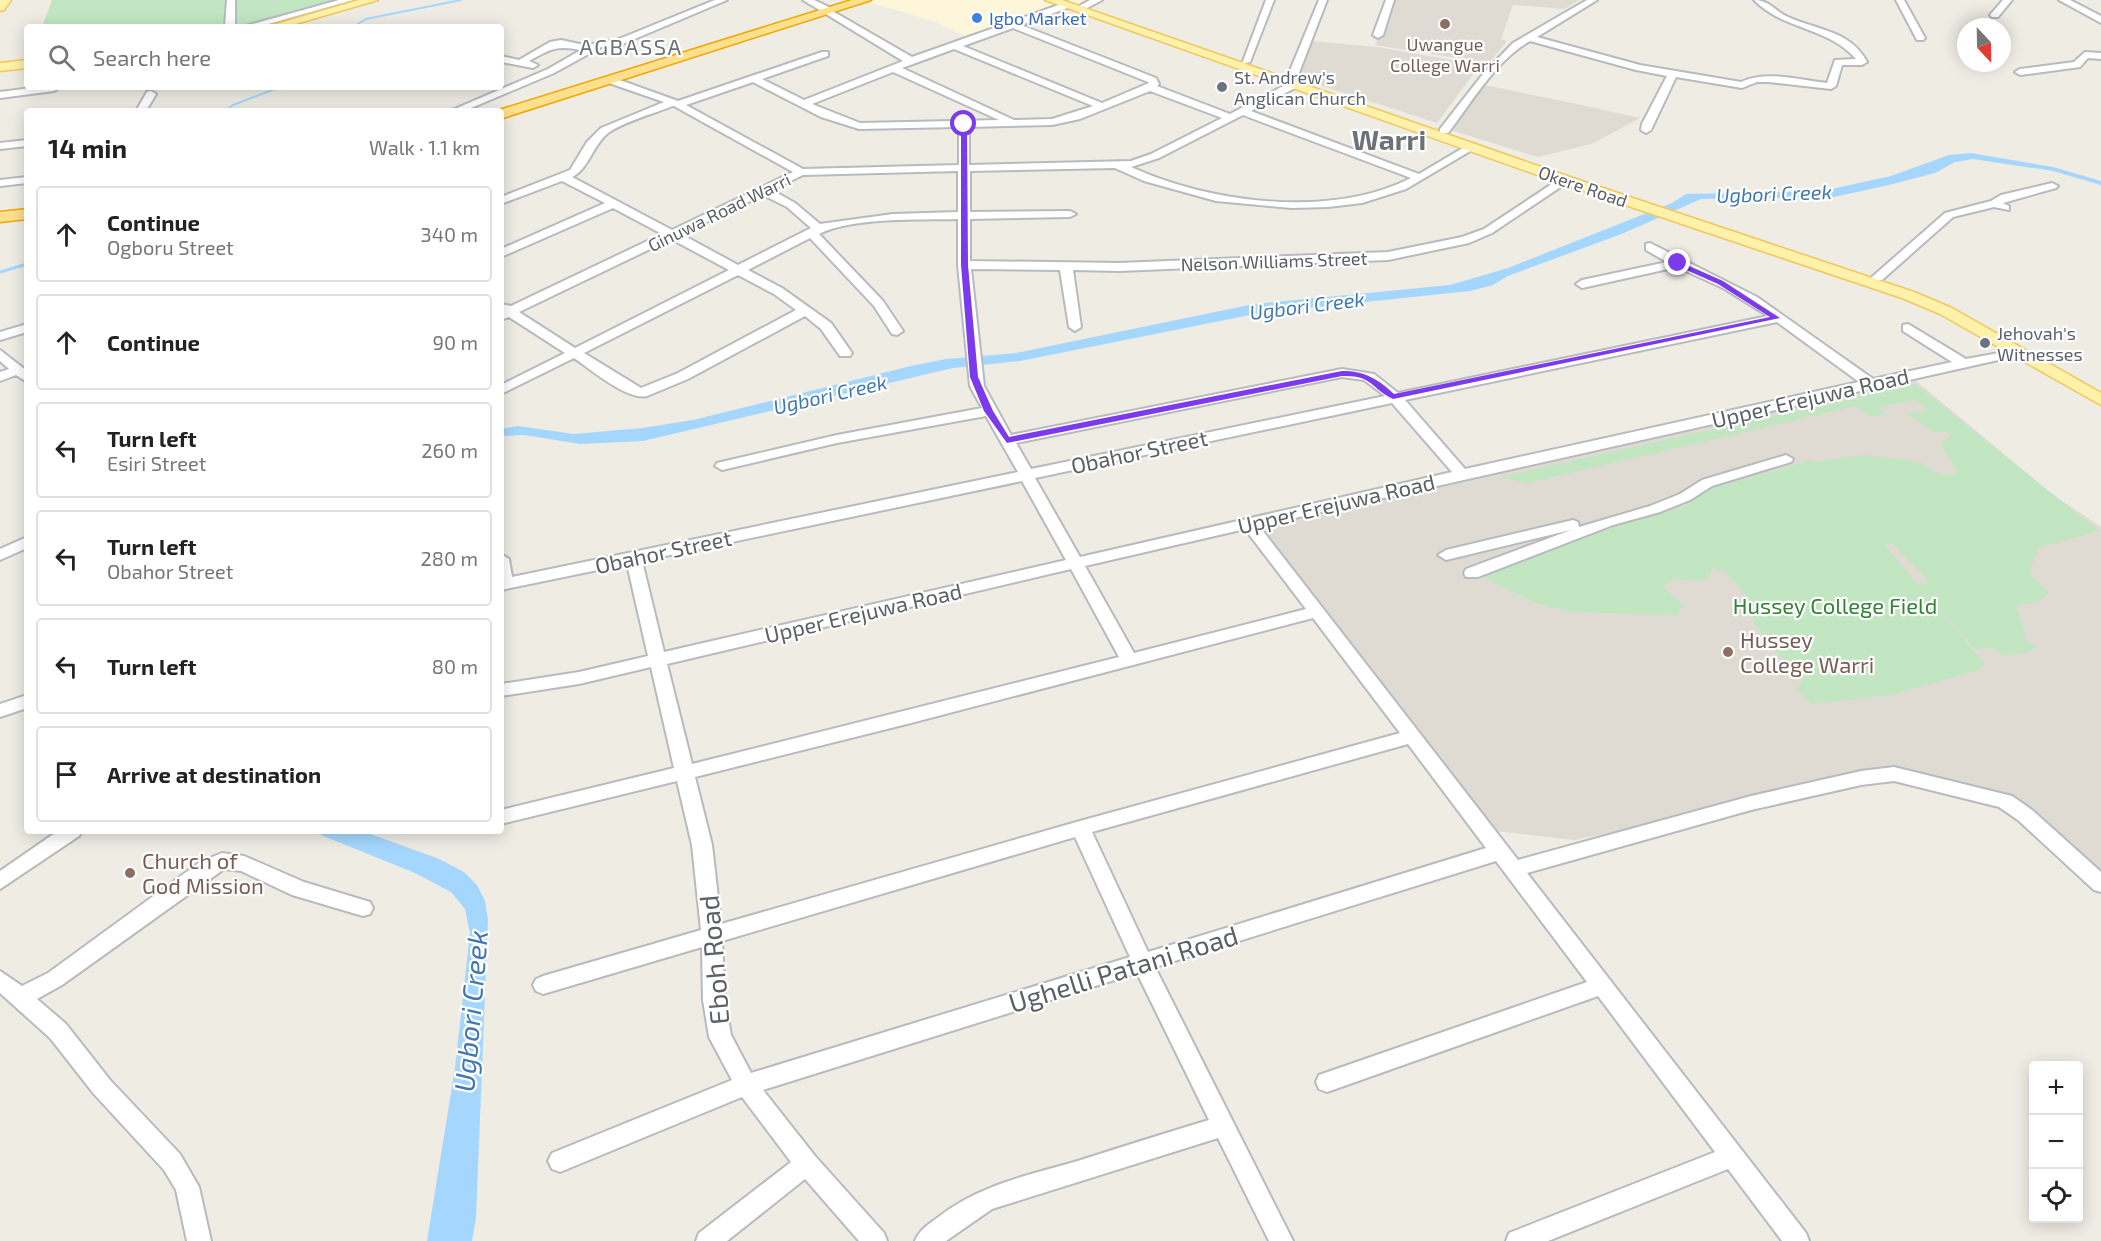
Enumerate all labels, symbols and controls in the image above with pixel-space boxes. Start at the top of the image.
place label: Igbo Market [989,7,1087,29]
marker: Igbo Market [970,11,984,25]
marker: Uwangue College Warri [1438,17,1452,31]
north arrow [1957,18,2011,72]
search box [24,24,504,90]
district label: AGBASSA [579,33,683,59]
place label: Uwangue College Warri [1390,33,1500,76]
icon: search [45,41,78,74]
text: Search here [93,44,211,70]
place label: St. Andrew's Anglican Church [1234,66,1366,109]
marker: St. Andrew's Anglican Church [1215,80,1229,94]
route start [950,110,976,136]
district label: Warri [1352,122,1426,156]
text: 14 min [48,132,127,163]
text: Walk · 1.1 km [369,135,480,159]
street label: Okere Road [1536,161,1630,211]
street label: Ginuwa Road Warri [644,168,794,256]
water label: Ugbori Creek [1716,179,1832,207]
text: Continue [107,209,200,235]
icon: ahead [50,218,83,251]
text: 340 m [421,222,478,246]
text: Ogboru Street [107,235,234,259]
street label: Nelson Williams Street [1180,247,1368,275]
route end [1664,249,1690,275]
water label: Ugbori Creek [1248,286,1366,324]
place label: Jehovah's Witnesses [1997,322,2083,365]
icon: ahead [50,326,83,359]
text: Continue [107,329,200,355]
text: 90 m [433,330,478,354]
marker: Jehovah's Witnesses [1978,336,1992,350]
street label: Upper Erejuwa Road [1709,362,1911,433]
water label: Ugbori Creek [771,369,889,419]
street label: Obahor Street [1068,424,1210,478]
text: Turn left [107,425,196,451]
icon: left [50,434,83,467]
text: 260 m [421,438,478,462]
text: Esiri Street [107,451,206,475]
street label: Upper Erejuwa Road [1235,468,1437,539]
street label: Obahor Street [592,524,734,578]
text: Turn left [107,533,196,559]
icon: left [50,542,83,575]
text: 280 m [421,546,478,570]
text: Obahor Street [107,559,233,583]
street label: Upper Erejuwa Road [762,577,964,648]
park label: Hussey College Field [1733,592,1937,618]
place label: Hussey College Warri [1740,626,1874,677]
marker: Hussey College Warri [1721,645,1735,659]
icon: left [50,650,83,683]
text: Turn left [107,653,196,679]
text: 80 m [432,654,478,678]
icon: arrive [50,758,83,791]
text: Arrive at destination [107,761,321,787]
place label: Church of God Mission [142,847,264,898]
marker: Church of God Mission [123,866,137,880]
street label: Eboh Road [691,894,735,1026]
street label: Ughelli Patani Road [1004,918,1242,1019]
water label: Ugbori Creek [446,929,494,1093]
map controls [2029,1061,2083,1223]
button: + [2029,1061,2083,1115]
button: − [2029,1115,2083,1169]
button: locate [2029,1169,2083,1223]

